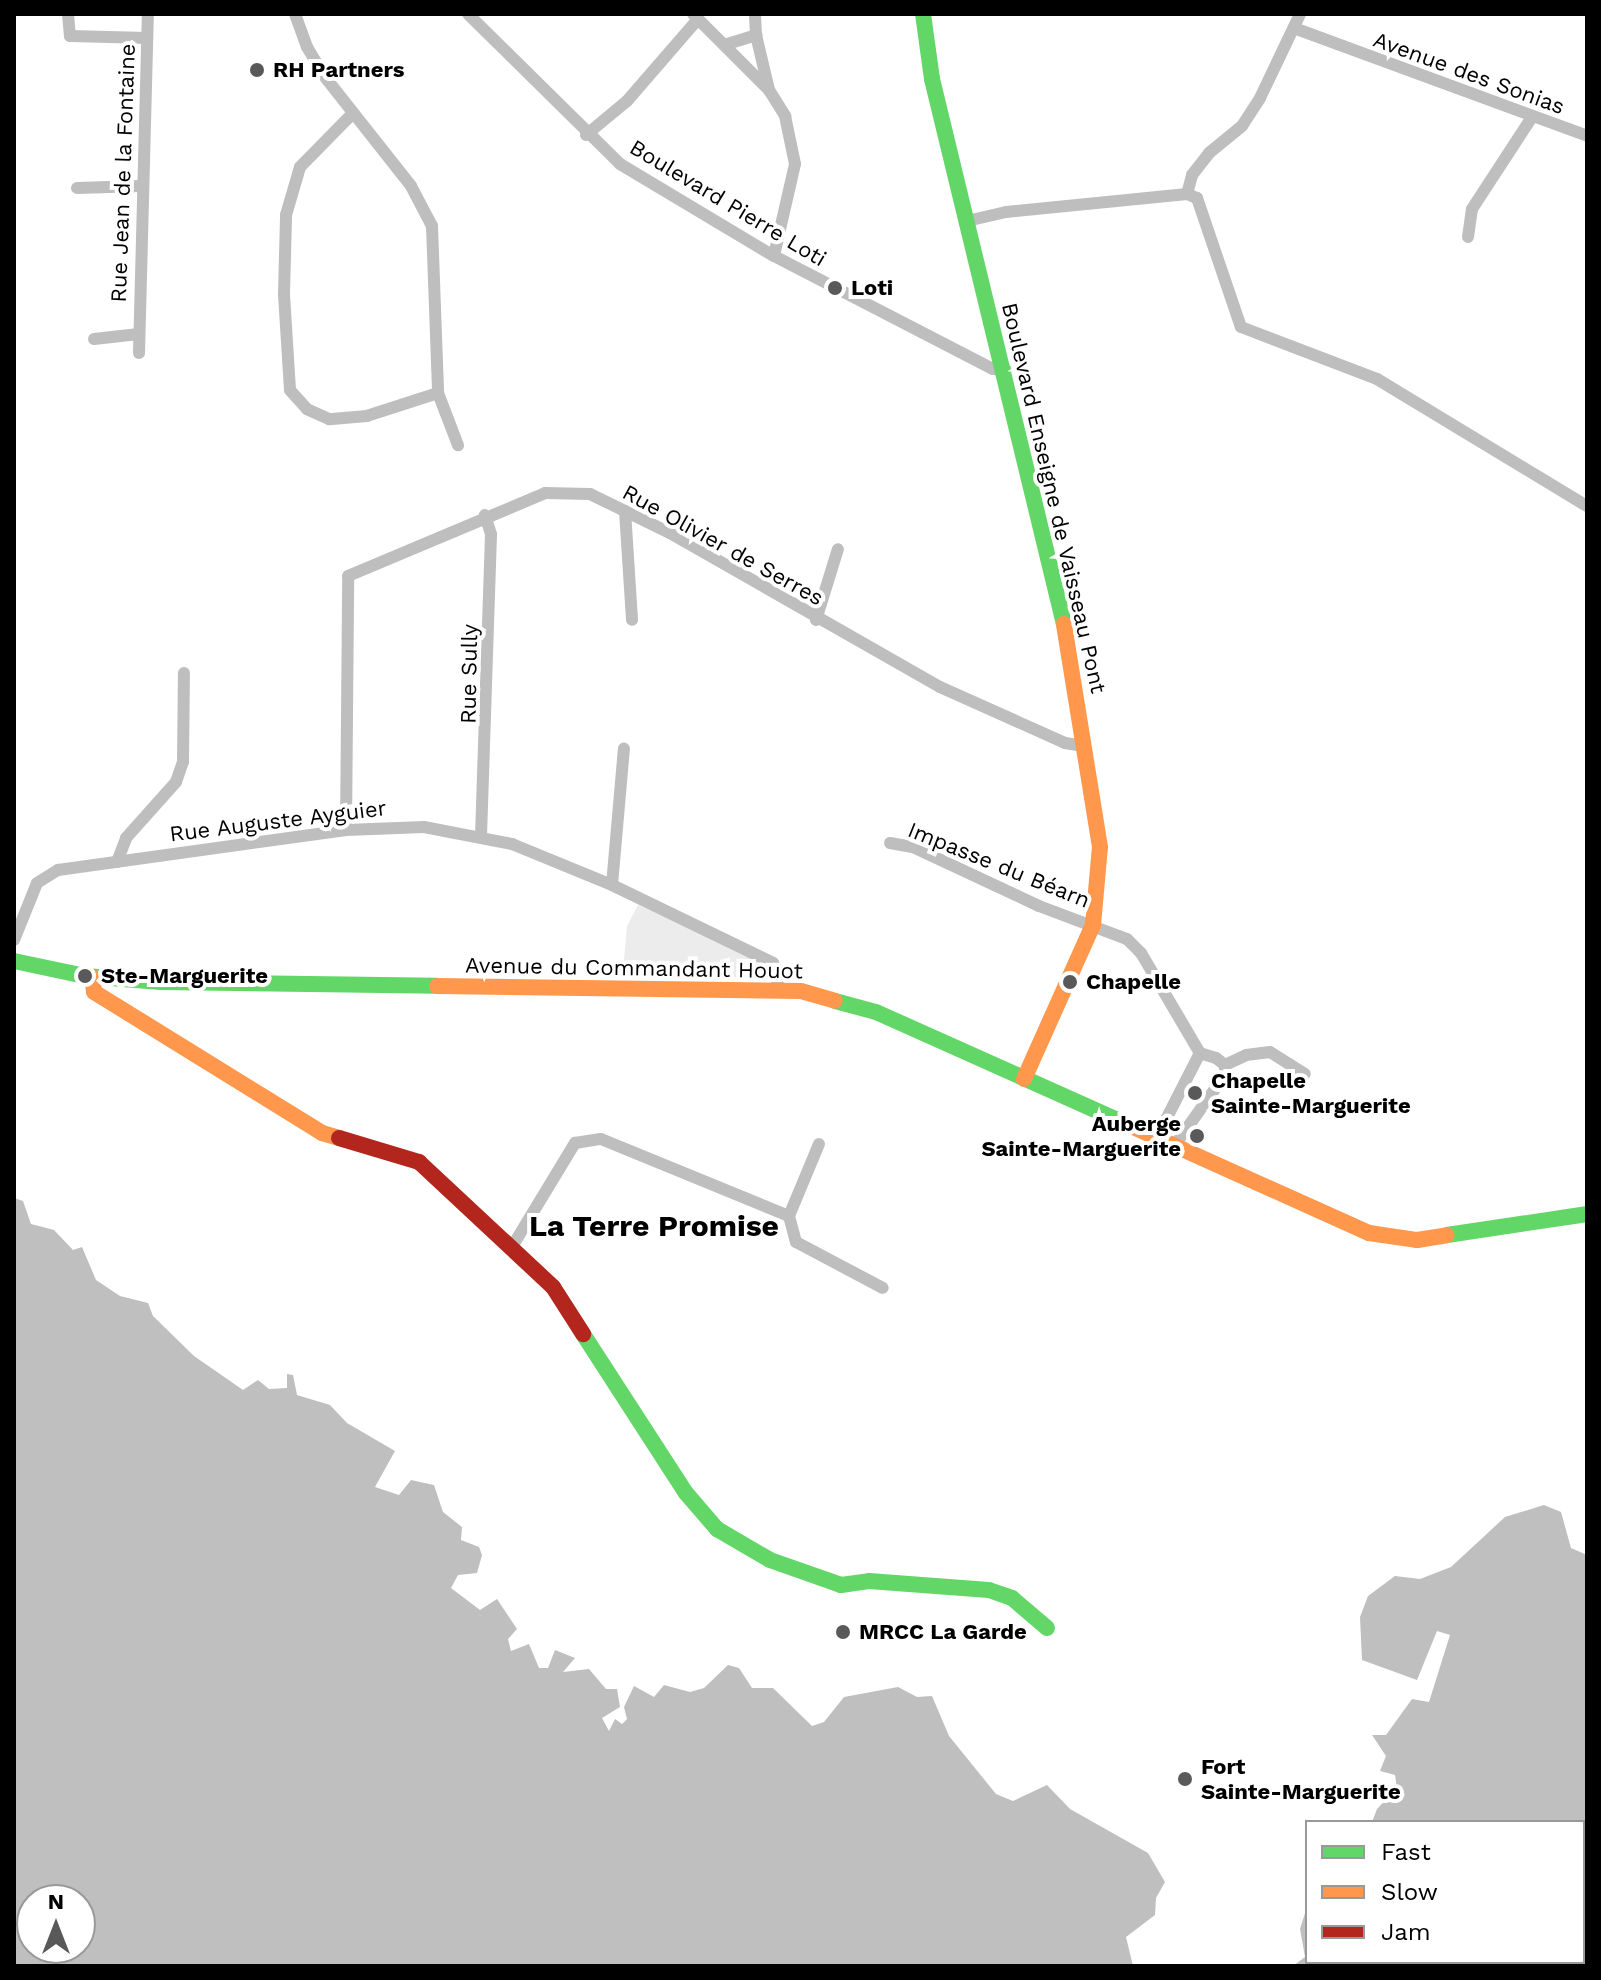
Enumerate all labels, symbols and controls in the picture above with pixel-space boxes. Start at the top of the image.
street label: Avenue des Sonias [1370,26,1568,120]
street label: Rue Jean de la Fontaine [105,43,141,303]
place label: RH Partners [273,57,404,83]
marker: RH Partners [248,61,266,79]
street label: Boulevard Pierre Loti [625,134,831,272]
place label: Loti [851,275,893,301]
marker: Loti [826,279,844,297]
street label: Boulevard Enseigne de Vaisseau Pont [996,300,1112,696]
street label: Rue Olivier de Serres [618,479,828,611]
street label: Rue Sully [455,624,483,724]
street label: Rue Auguste Ayguier [167,794,389,848]
street label: Impasse du Béarn [904,816,1094,914]
street label: Avenue du Commandant Houot [465,952,803,984]
place label: Ste-Marguerite [101,963,268,989]
marker: Ste-Marguerite [76,967,94,985]
place label: Chapelle [1086,969,1181,995]
marker: Chapelle [1061,973,1079,991]
place label: Chapelle Sainte-Marguerite [1211,1067,1411,1118]
marker: Chapelle Sainte-Marguerite [1186,1084,1204,1102]
place label: Auberge Sainte-Marguerite [981,1110,1181,1162]
marker: Auberge Sainte-Marguerite [1188,1127,1206,1145]
district label: La Terre Promise [529,1208,779,1244]
place label: MRCC La Garde [859,1619,1027,1645]
marker: MRCC La Garde [834,1623,852,1641]
place label: Fort Sainte-Marguerite [1201,1753,1401,1804]
marker: Fort Sainte-Marguerite [1176,1770,1194,1788]
legend [1305,1820,1585,1964]
text: Fast [1381,1838,1431,1866]
text: Slow [1381,1878,1438,1906]
north arrow [16,1884,96,1964]
text: N [48,1889,64,1914]
text: Jam [1381,1918,1431,1946]

